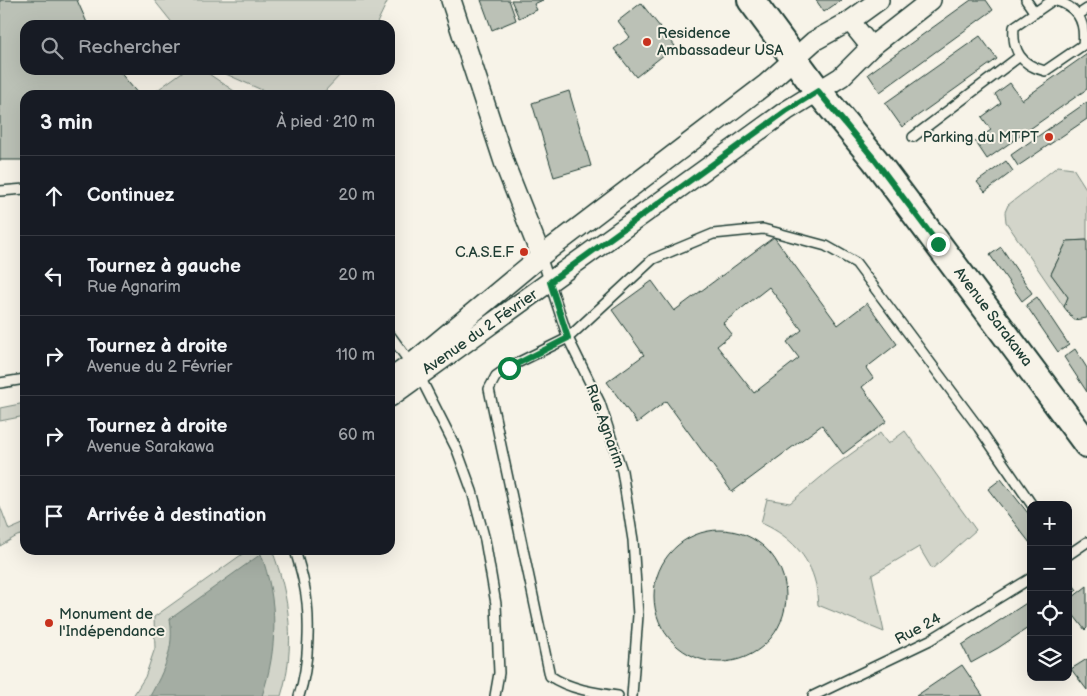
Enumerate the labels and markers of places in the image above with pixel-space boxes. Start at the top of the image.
place label: Residence Ambassadeur USA [657,24,784,60]
marker: Residence Ambassadeur USA [641,36,653,48]
place label: Parking du MTPT [923,128,1039,147]
marker: Parking du MTPT [1043,131,1055,143]
place label: C.A.S.E.F [455,243,514,262]
marker: C.A.S.E.F [518,246,530,258]
place label: Monument de l'Indépendance [59,605,165,641]
marker: Monument de l'Indépendance [43,617,55,629]

